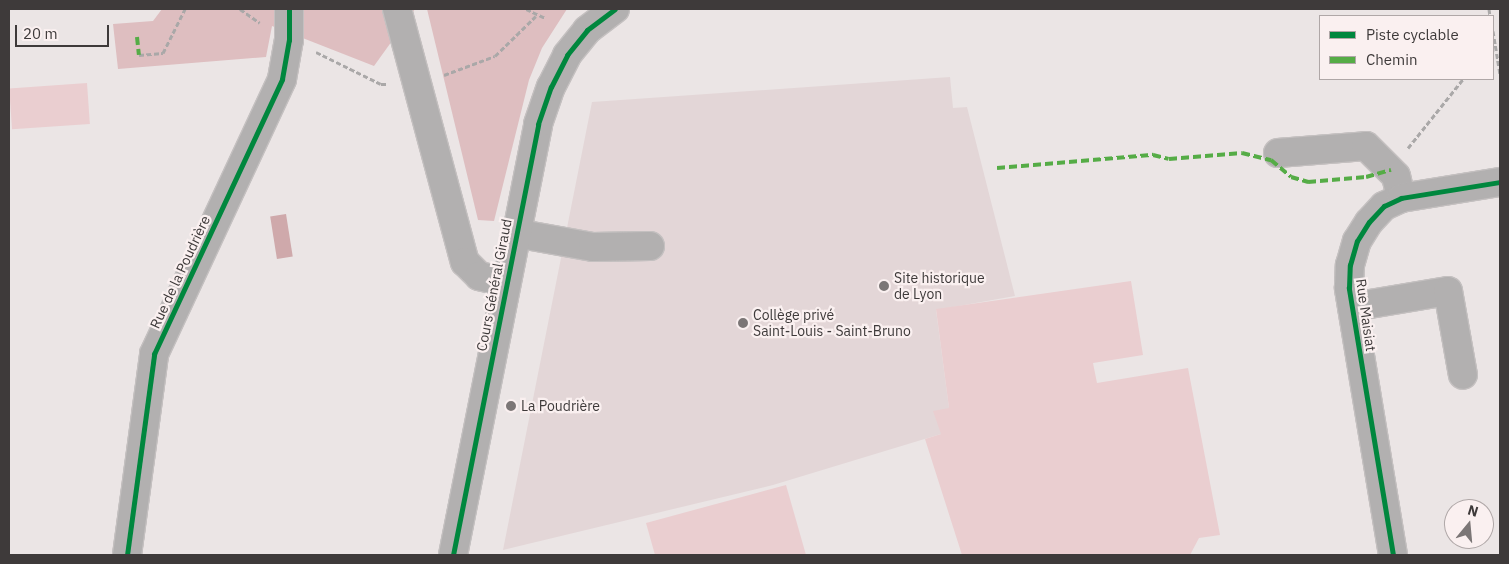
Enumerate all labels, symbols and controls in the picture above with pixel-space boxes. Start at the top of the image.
scale bar [18,15,111,47]
legend [1319,15,1494,80]
text: 20 m [23,24,58,43]
text: Piste cyclable [1366,25,1459,44]
text: Chemin [1366,50,1417,69]
street label: Rue de la Poudrière [146,213,214,331]
street label: Cours Général Giraud [473,217,515,353]
place label: Site historique de Lyon [894,270,985,302]
street label: Rue Maisiat [1353,278,1379,352]
marker: Site historique de Lyon [878,280,890,292]
place label: Collège privé Saint-Louis - Saint-Bruno [753,307,911,340]
marker: Collège privé Saint-Louis - Saint-Bruno [737,317,749,329]
place label: La Poudrière [521,398,600,414]
marker: La Poudrière [505,400,517,412]
north arrow [1444,499,1494,549]
text: N [1466,501,1481,521]

